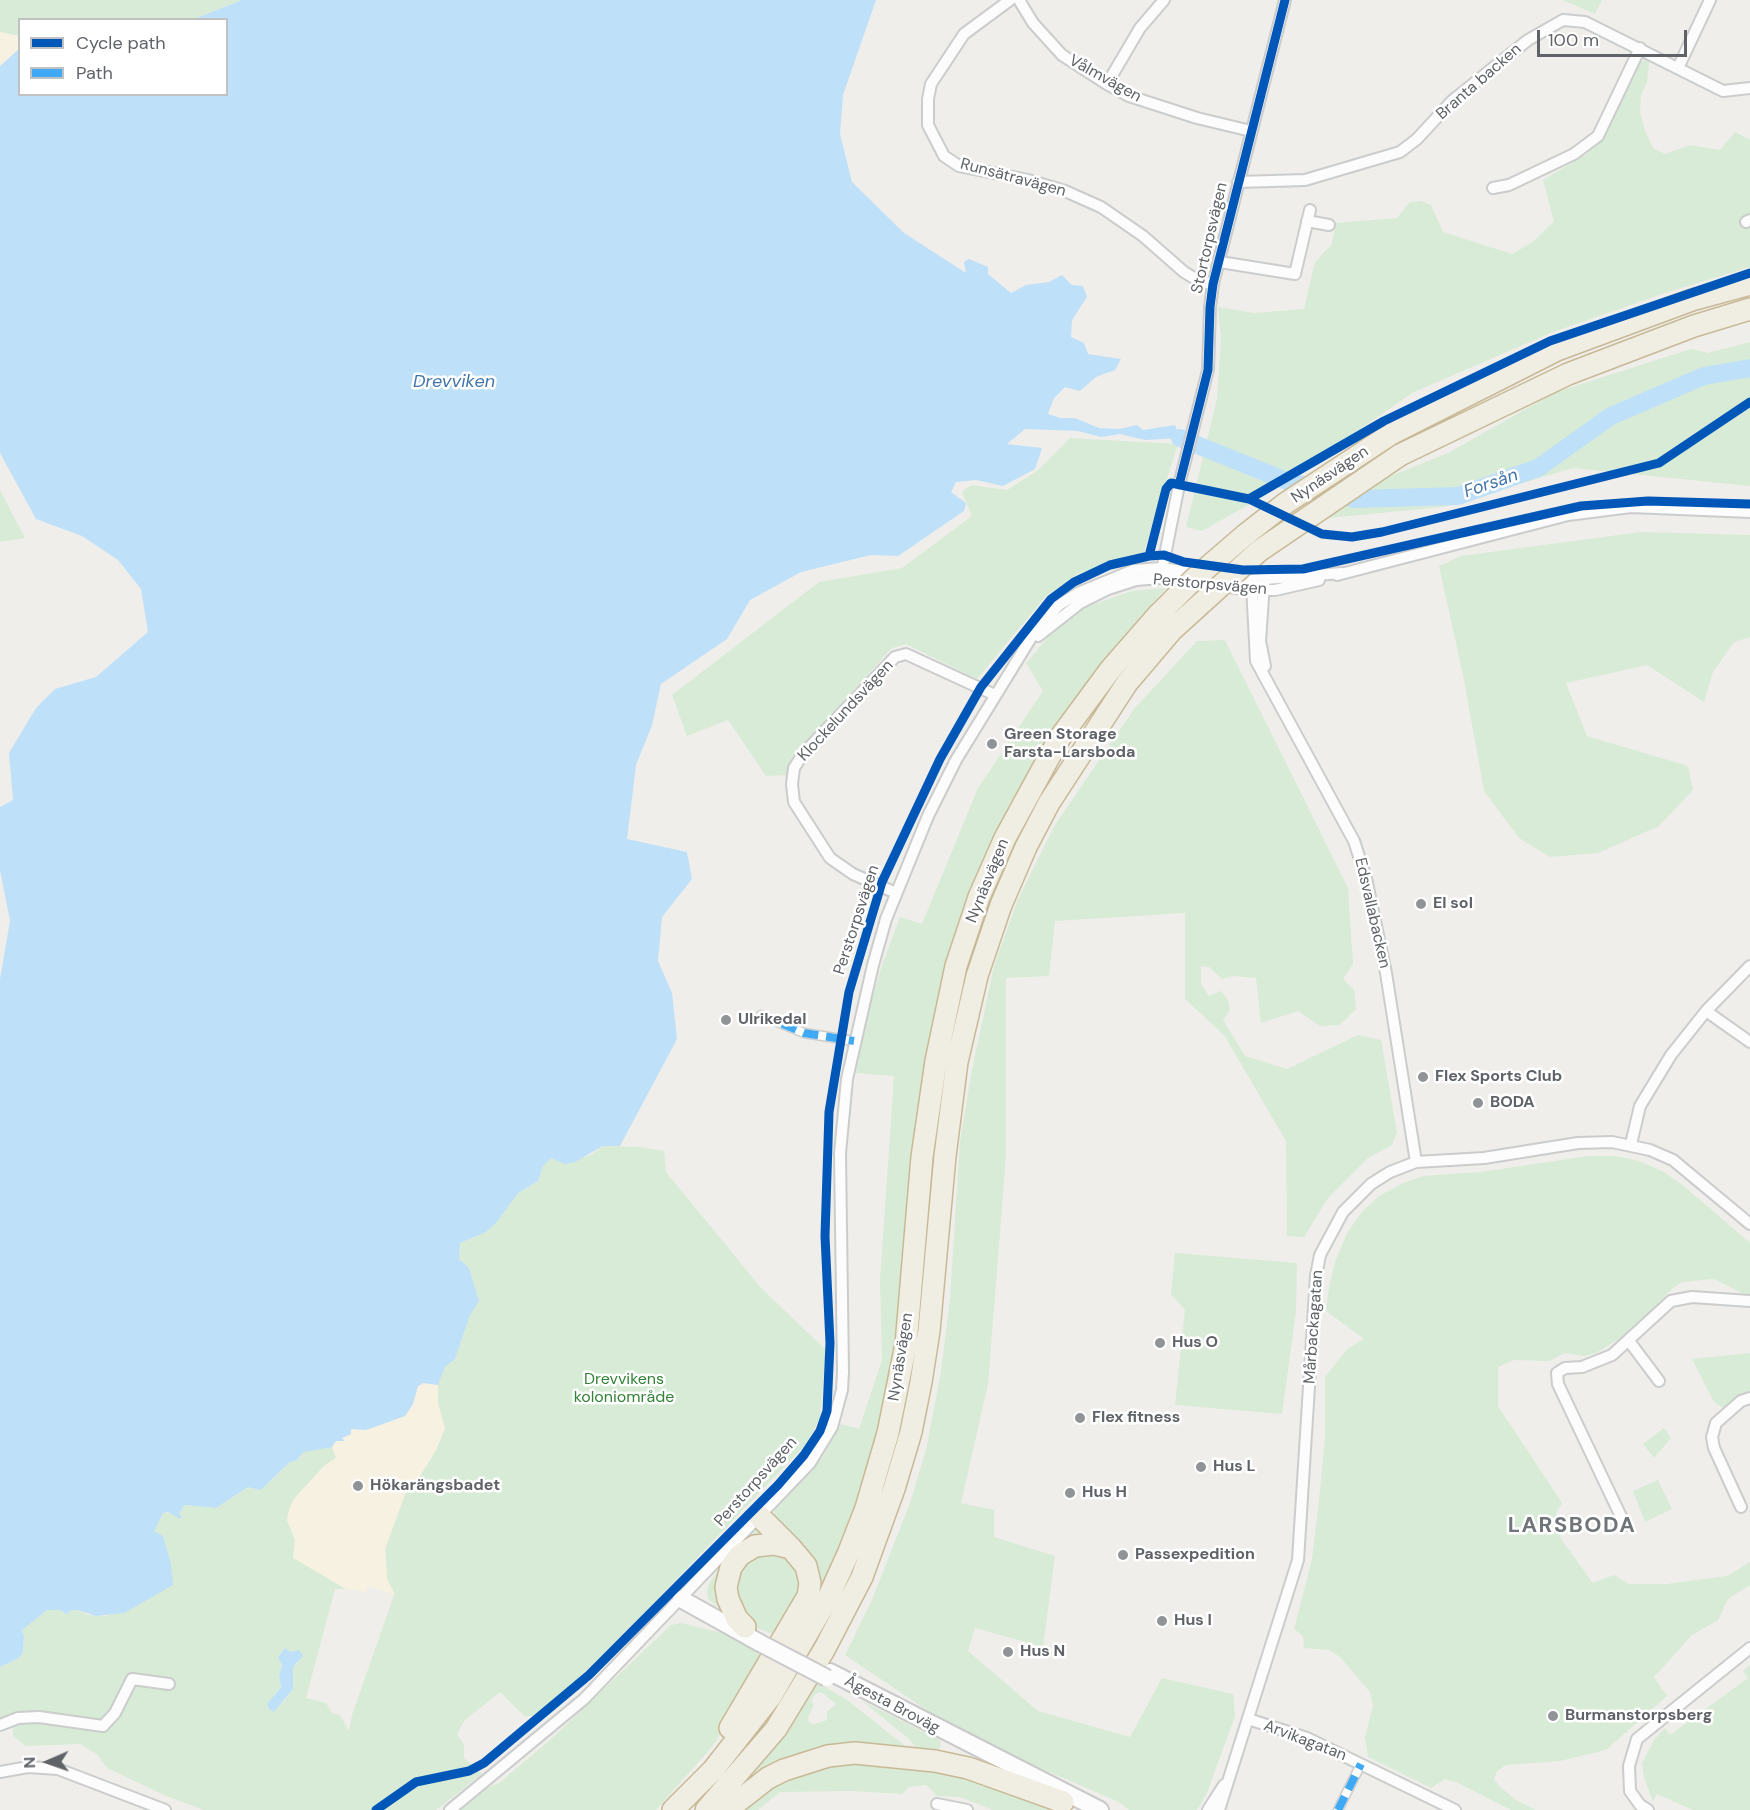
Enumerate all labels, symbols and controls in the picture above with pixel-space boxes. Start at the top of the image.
legend [18,18,228,96]
scale bar [1540,18,1690,56]
text: 100 m [1548,28,1599,52]
text: Cycle path [76,31,166,55]
street label: Branta backen [1433,40,1525,124]
street label: Vålmvägen [1065,51,1145,107]
text: Path [76,61,113,85]
street label: Runsätravägen [958,155,1068,201]
street label: Stortorpsvägen [1188,181,1232,295]
water label: Drevviken [413,371,495,393]
street label: Nynäsvägen [1288,442,1372,508]
water label: Forsån [1461,465,1521,503]
street label: Perstorpsvägen [1152,570,1268,600]
street label: Klockelundsvägen [794,656,898,766]
place label: Green Storage Farsta-Larsboda [1004,725,1135,763]
marker: Green Storage Farsta-Larsboda [985,737,999,751]
street label: Nynäsvägen [962,836,1014,926]
street label: Edsvallabacken [1350,856,1394,970]
street label: Perstorpsvägen [830,863,884,977]
place label: El sol [1433,894,1473,914]
marker: El sol [1414,897,1428,911]
place label: Ulrikedal [738,1010,806,1030]
marker: Ulrikedal [719,1013,733,1027]
place label: Flex Sports Club [1435,1067,1562,1087]
marker: Flex Sports Club [1416,1070,1430,1084]
place label: BODA [1490,1093,1535,1113]
marker: BODA [1471,1096,1485,1110]
street label: Mårbackagatan [1300,1269,1328,1385]
street label: Nynäsvägen [885,1312,917,1402]
place label: Hus O [1172,1333,1218,1353]
marker: Hus O [1153,1336,1167,1350]
park label: Drevvikens koloniområde [574,1370,674,1408]
place label: Flex fitness [1092,1408,1180,1428]
marker: Flex fitness [1073,1411,1087,1425]
street label: Perstorpsvägen [711,1433,801,1531]
place label: Hus L [1213,1457,1255,1477]
marker: Hus L [1194,1460,1208,1474]
place label: Hökarängsbadet [370,1476,500,1496]
marker: Hökarängsbadet [351,1479,365,1493]
place label: Hus H [1082,1483,1127,1503]
marker: Hus H [1063,1486,1077,1500]
district label: LARSBODA [1508,1513,1636,1539]
place label: Passexpedition [1135,1545,1255,1565]
marker: Passexpedition [1116,1548,1130,1562]
place label: Hus I [1174,1611,1212,1631]
marker: Hus I [1155,1614,1169,1628]
place label: Hus N [1020,1642,1065,1662]
marker: Hus N [1001,1645,1015,1659]
street label: Ågesta Broväg [841,1672,943,1738]
place label: Burmanstorpsberg [1565,1706,1712,1726]
marker: Burmanstorpsberg [1546,1709,1560,1723]
street label: Arvikagatan [1261,1716,1349,1766]
north arrow [18,1732,78,1792]
text: N [19,1756,40,1769]

